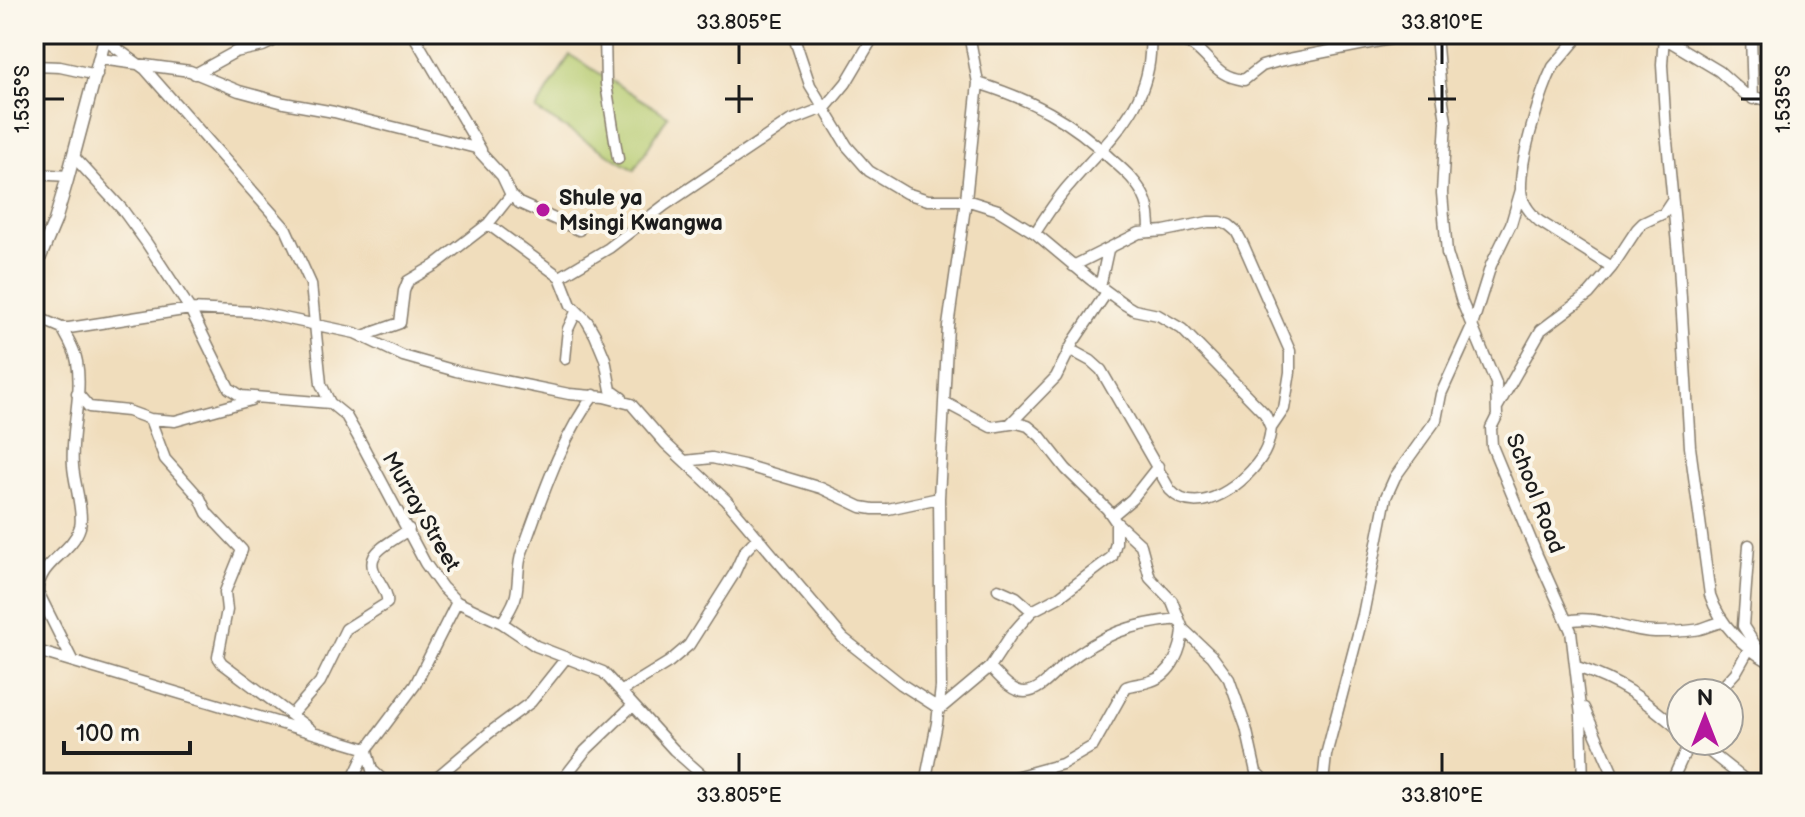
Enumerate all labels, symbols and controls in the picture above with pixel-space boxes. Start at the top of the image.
text: 33.805°E [696,11,782,35]
text: 33.810°E [1401,11,1483,35]
text: 1.535°S [11,65,35,133]
text: 1.535°S [1772,65,1796,133]
place label: Shule ya Msingi Kwangwa [559,185,723,237]
marker: Shule ya Msingi Kwangwa [534,201,552,219]
street label: School Road [1499,430,1570,557]
street label: Murray Street [376,447,466,577]
north arrow [1665,677,1745,757]
text: N [1697,685,1713,712]
scale bar [64,705,190,755]
text: 100 m [76,719,140,748]
text: 33.805°E [696,784,782,808]
text: 33.810°E [1401,784,1483,808]

